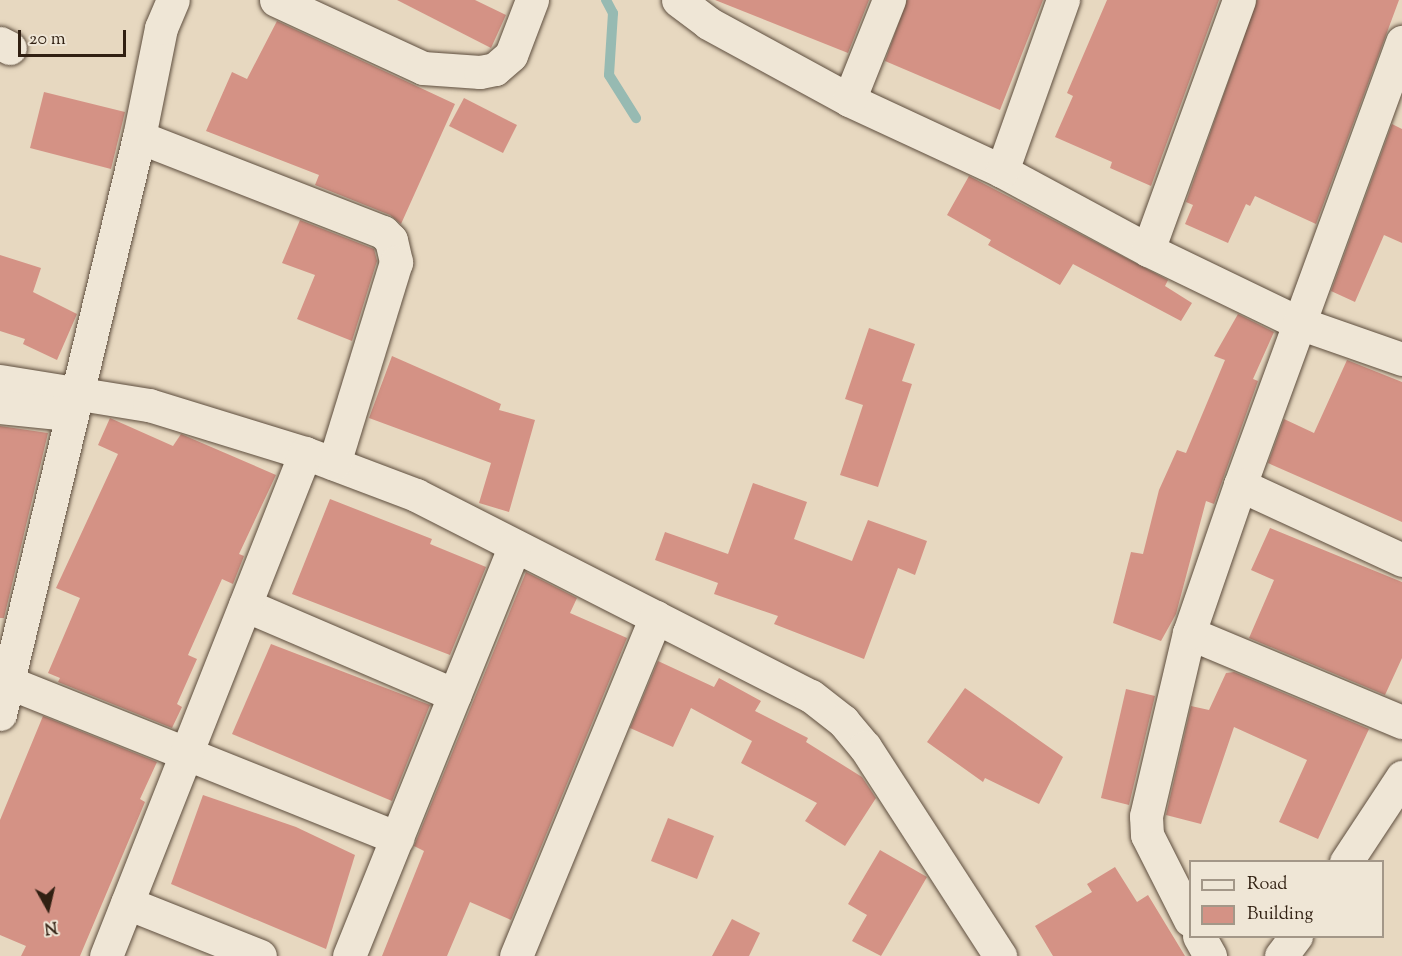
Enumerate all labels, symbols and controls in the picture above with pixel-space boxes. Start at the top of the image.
scale bar [21,18,129,56]
text: 20 m [29,27,66,53]
legend [1189,860,1384,938]
text: Road [1247,872,1287,898]
north arrow [18,878,78,938]
text: Building [1247,902,1313,928]
text: N [43,914,59,939]

